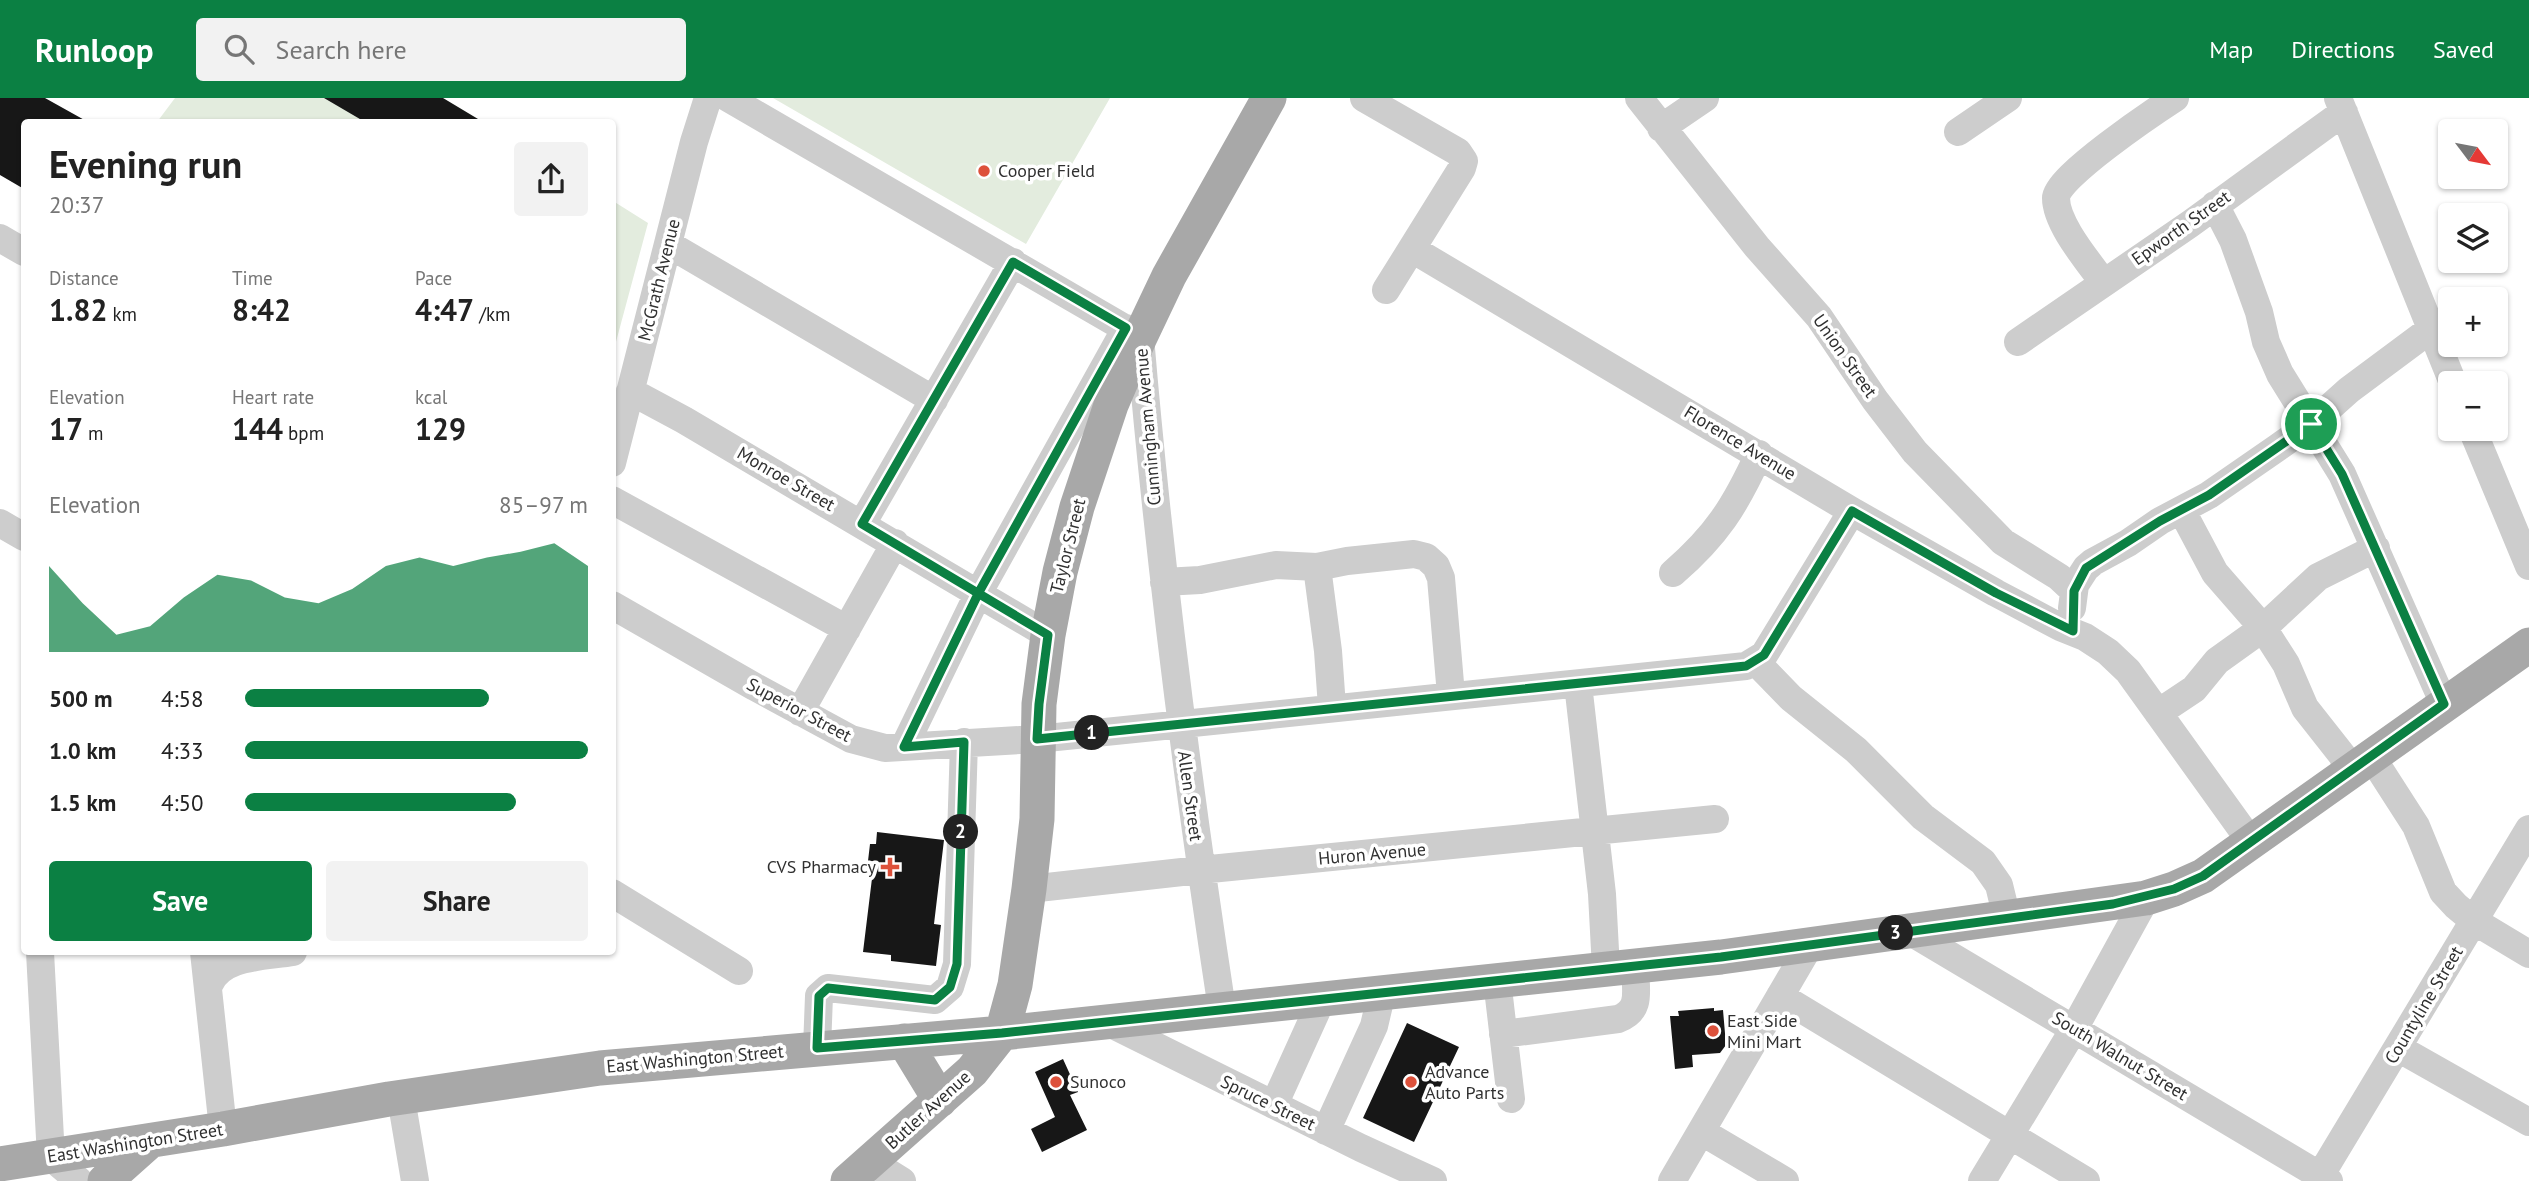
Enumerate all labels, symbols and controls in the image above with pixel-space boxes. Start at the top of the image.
search box [196,18,686,81]
text: Runloop [35,28,154,71]
icon: search [220,30,258,68]
text: Search here [276,33,407,66]
text: Map [2209,34,2253,65]
text: Directions [2291,34,2395,65]
text: Saved [2433,34,2494,65]
north arrow [2438,119,2508,189]
map controls [2438,119,2508,441]
text: Evening run [49,139,242,188]
button: share [514,142,588,216]
place label: Cooper Field [998,159,1095,182]
marker: Cooper Field [976,163,992,179]
street label: Epworth Street [2127,185,2235,270]
text: 20:37 [49,190,104,219]
button: layers [2438,203,2508,273]
street label: McGrath Avenue [632,217,685,343]
text: Distance [49,266,119,290]
text: Time [232,266,273,290]
text: Pace [415,266,452,290]
button: + [2438,287,2508,357]
text: 1.82 [49,290,107,329]
text: 8:42 [232,290,291,329]
text: 4:47 [415,290,474,329]
text: km [107,302,137,326]
text: /km [474,302,510,326]
street label: Union Street [1808,310,1883,402]
street label: Cunningham Avenue [1129,348,1166,507]
button: − [2438,371,2508,441]
text: Elevation [49,385,125,409]
text: Heart rate [232,385,314,409]
text: kcal [415,385,447,409]
pin [2281,394,2341,454]
street label: Florence Avenue [1680,400,1800,485]
icon: arrive [2292,405,2330,443]
text: 17 [49,409,83,448]
text: 144 [232,409,283,448]
text: 129 [415,409,466,448]
text: m [83,421,104,445]
text: bpm [283,421,324,445]
street label: Monroe Street [733,441,839,516]
text: Elevation [49,490,141,519]
text: 85–97 m [499,490,588,519]
street label: Taylor Street [1045,496,1090,596]
street label: Superior Street [743,672,856,747]
text: 500 m [49,684,112,713]
text: 4:58 [161,684,204,713]
pin: 1 [1074,716,1110,750]
text: 1 [1086,720,1097,744]
text: 1.0 km [49,736,116,765]
text: 4:33 [161,736,204,765]
street label: Allen Street [1173,749,1208,842]
text: 1.5 km [49,788,116,817]
text: 4:50 [161,788,204,817]
pin: 2 [944,814,978,850]
text: 2 [955,819,966,843]
street label: Huron Avenue [1317,837,1427,870]
place label: CVS Pharmacy [767,855,877,878]
marker: CVS Pharmacy [882,859,898,875]
button: Save [49,861,312,941]
button: Share [326,861,588,941]
pin: 3 [1878,916,1913,950]
text: 3 [1890,920,1901,944]
street label: Countyline Street [2379,942,2468,1068]
street label: South Walnut Street [2048,1006,2192,1105]
place label: East Side Mini Mart [1727,1009,1801,1053]
marker: East Side Mini Mart [1705,1023,1721,1039]
street label: East Washington Street [605,1039,784,1078]
place label: Advance Auto Parts [1425,1060,1504,1104]
street label: Butler Avenue [880,1065,975,1154]
place label: Sunoco [1070,1070,1126,1093]
street label: Spruce Street [1217,1070,1319,1135]
marker: Sunoco [1048,1074,1064,1090]
marker: Advance Auto Parts [1403,1074,1419,1090]
street label: East Washington Street [45,1117,225,1168]

